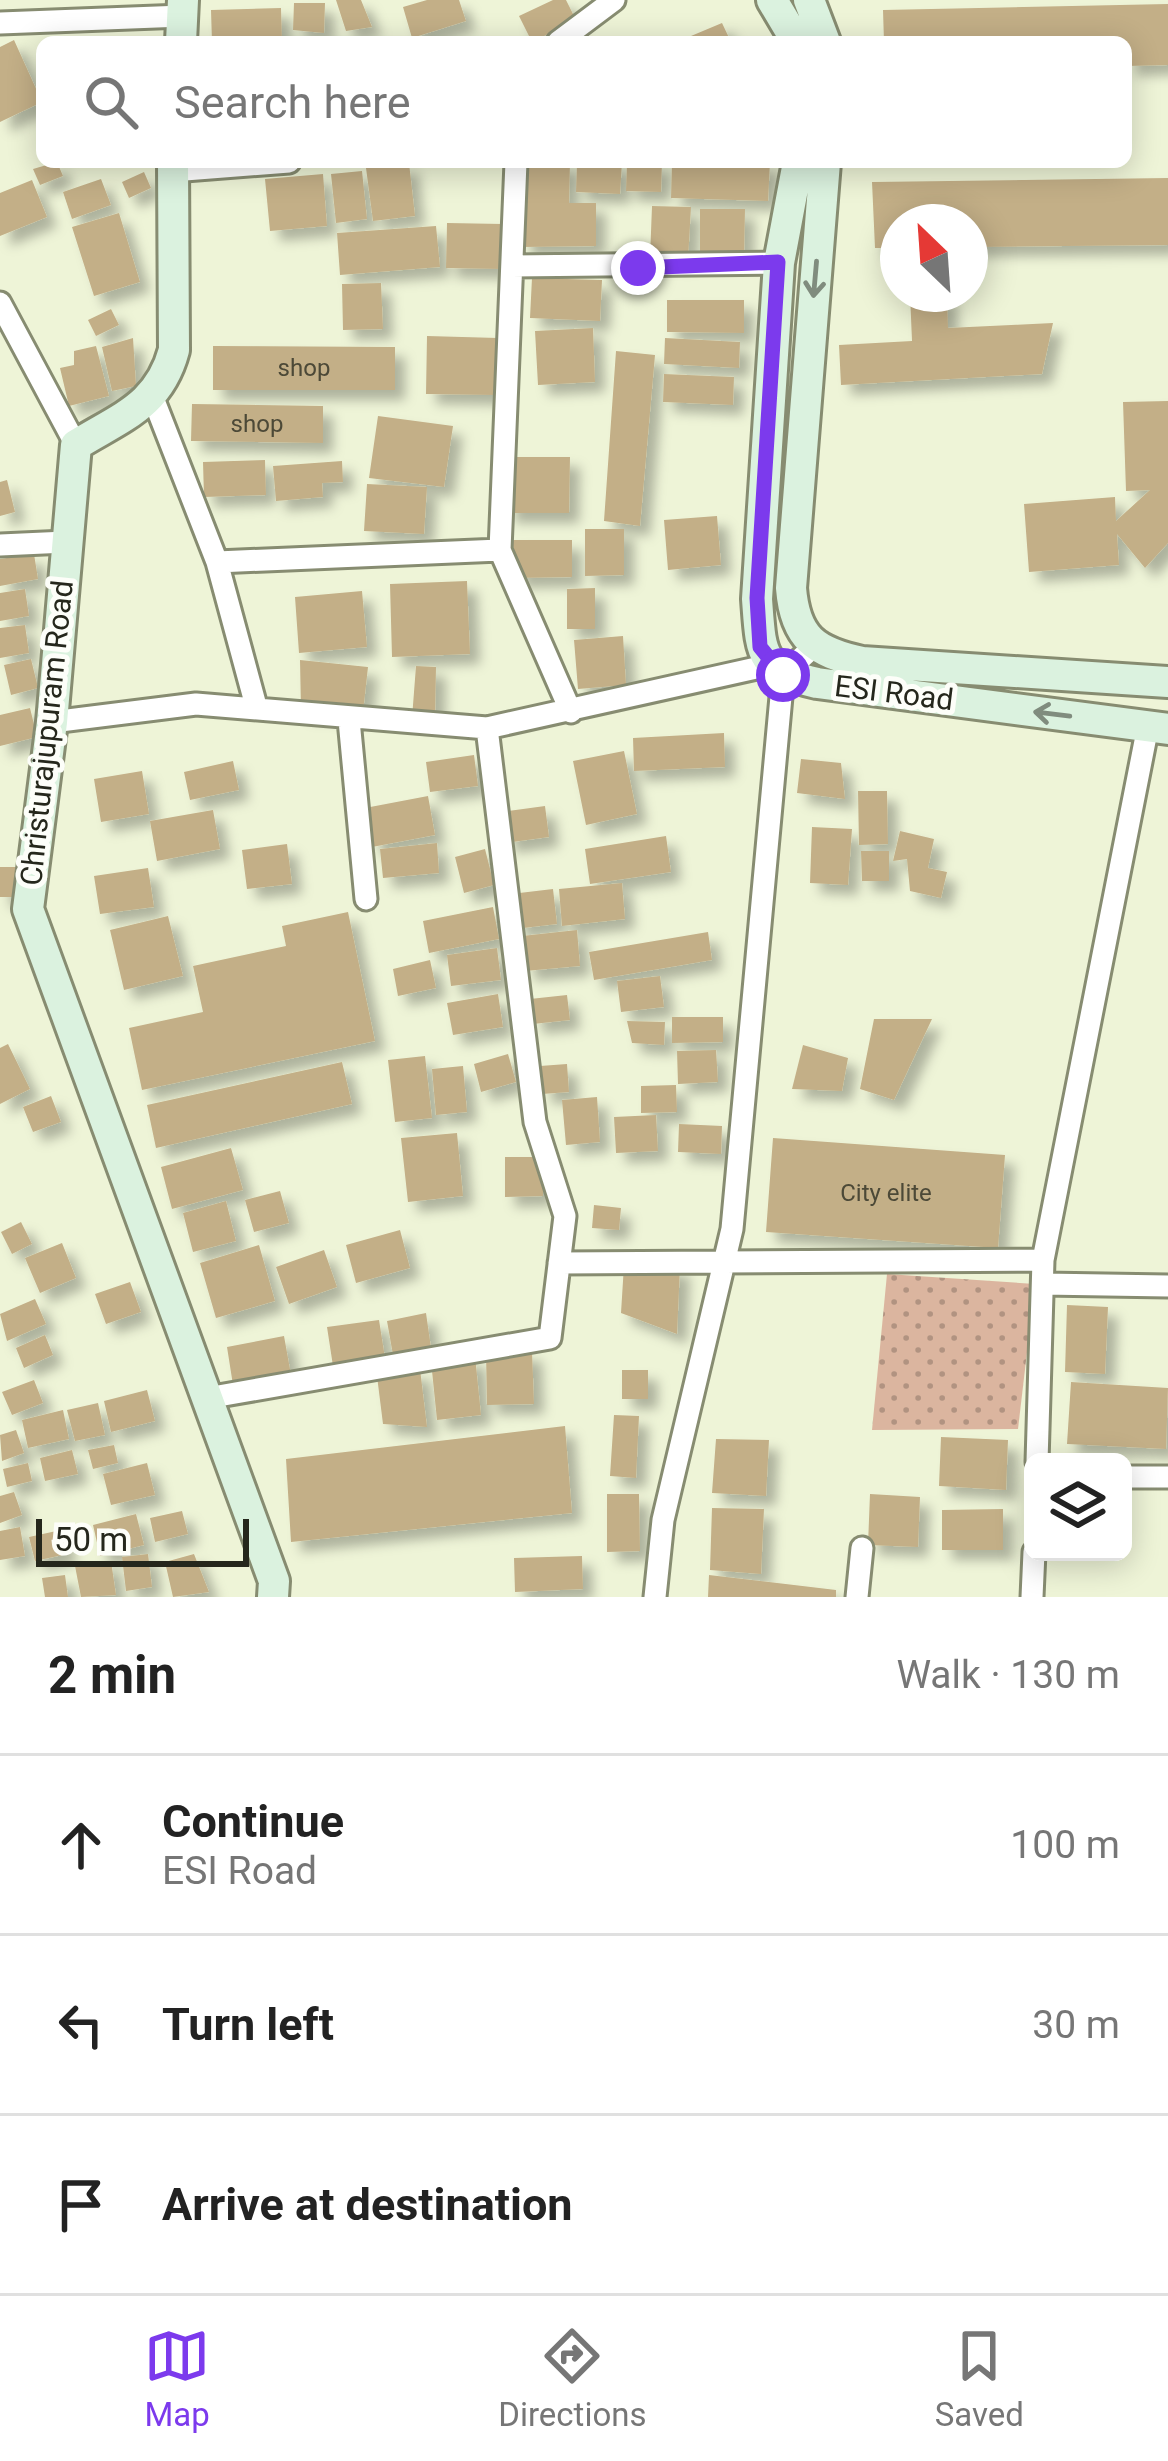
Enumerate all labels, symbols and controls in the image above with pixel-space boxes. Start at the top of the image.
search box [36,36,1132,168]
icon: search [78,69,144,135]
text: Search here [174,76,411,129]
north arrow [880,204,988,312]
route end [611,241,665,295]
one-way arrow [804,259,827,298]
house number: shop [278,354,330,382]
house number: shop [231,410,283,438]
street label: Christurajupuram Road [13,579,80,887]
route start [756,648,810,702]
street label: ESI Road [833,668,955,717]
one-way arrow [1033,702,1072,724]
house number: City elite [840,1179,932,1207]
map controls [1024,1453,1132,1561]
button: layers [1024,1453,1132,1561]
scale bar [36,1513,249,1566]
text: 50 m [54,1520,128,1559]
text: 2 min [48,1646,176,1705]
text: Walk · 130 m [896,1652,1120,1698]
text: Continue [162,1795,344,1848]
icon: ahead [48,1812,114,1878]
text: 100 m [1010,1822,1120,1868]
text: ESI Road [162,1848,317,1894]
icon: left [48,1992,114,2058]
text: Turn left [162,1998,334,2051]
text: 30 m [1032,2002,1120,2048]
icon: arrive [48,2172,114,2238]
text: Arrive at destination [162,2178,573,2231]
tab: Map [144,2323,210,2434]
tab: Directions [498,2323,647,2434]
tab: Saved [935,2323,1024,2434]

